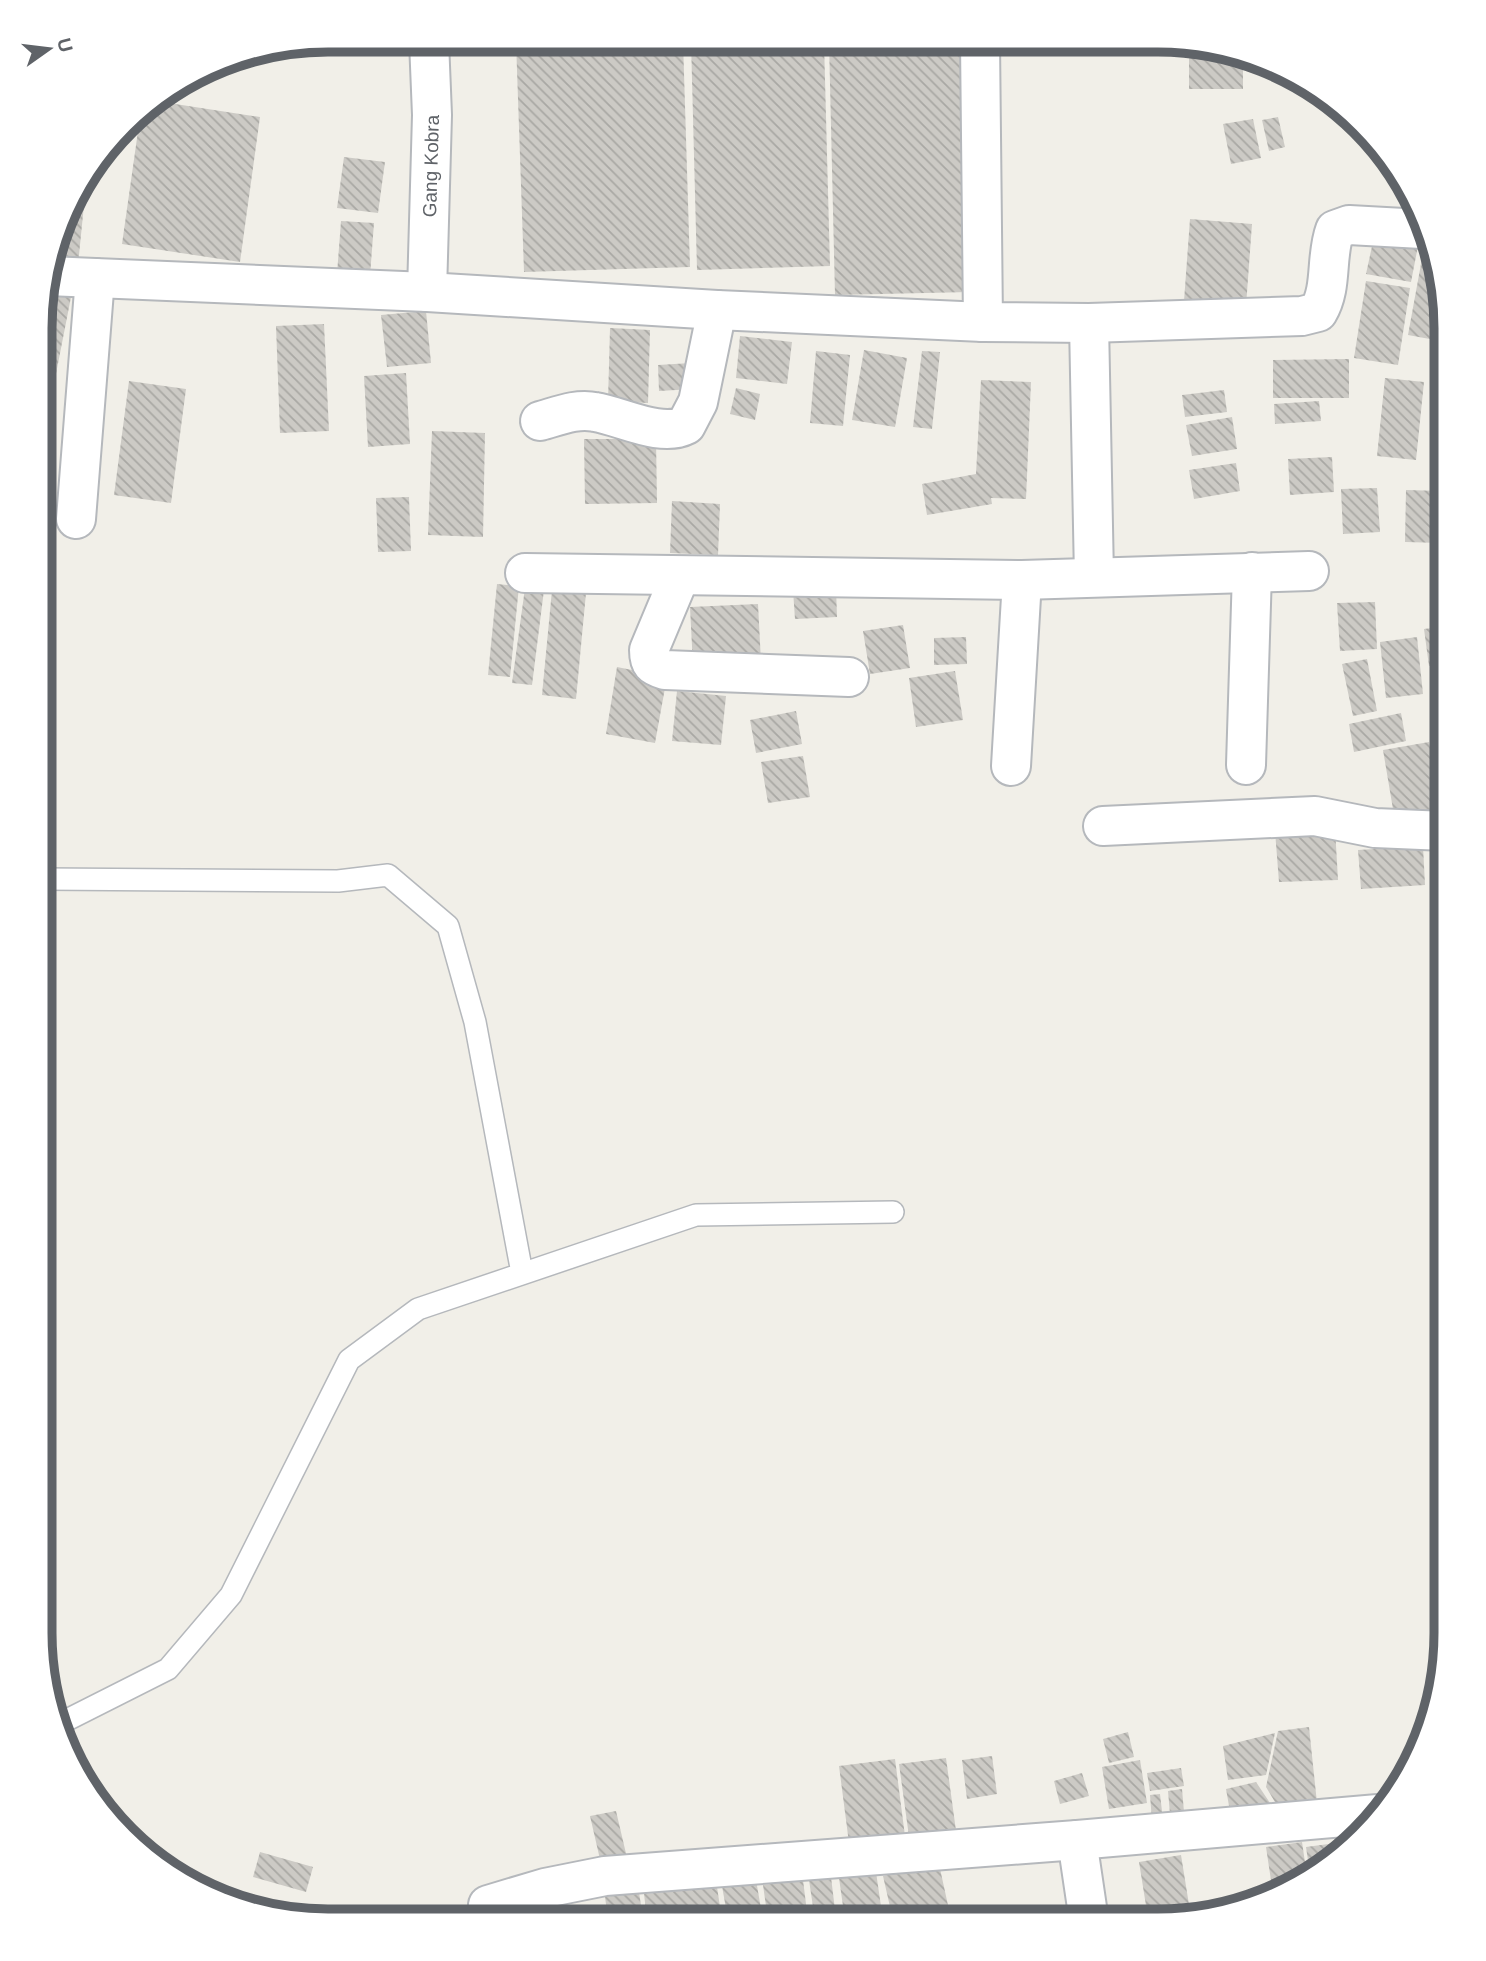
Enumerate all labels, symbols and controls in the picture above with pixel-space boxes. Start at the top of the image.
north arrow [14,14,84,84]
text: U [53,36,77,54]
street label: Gang Kobra [419,114,443,218]

